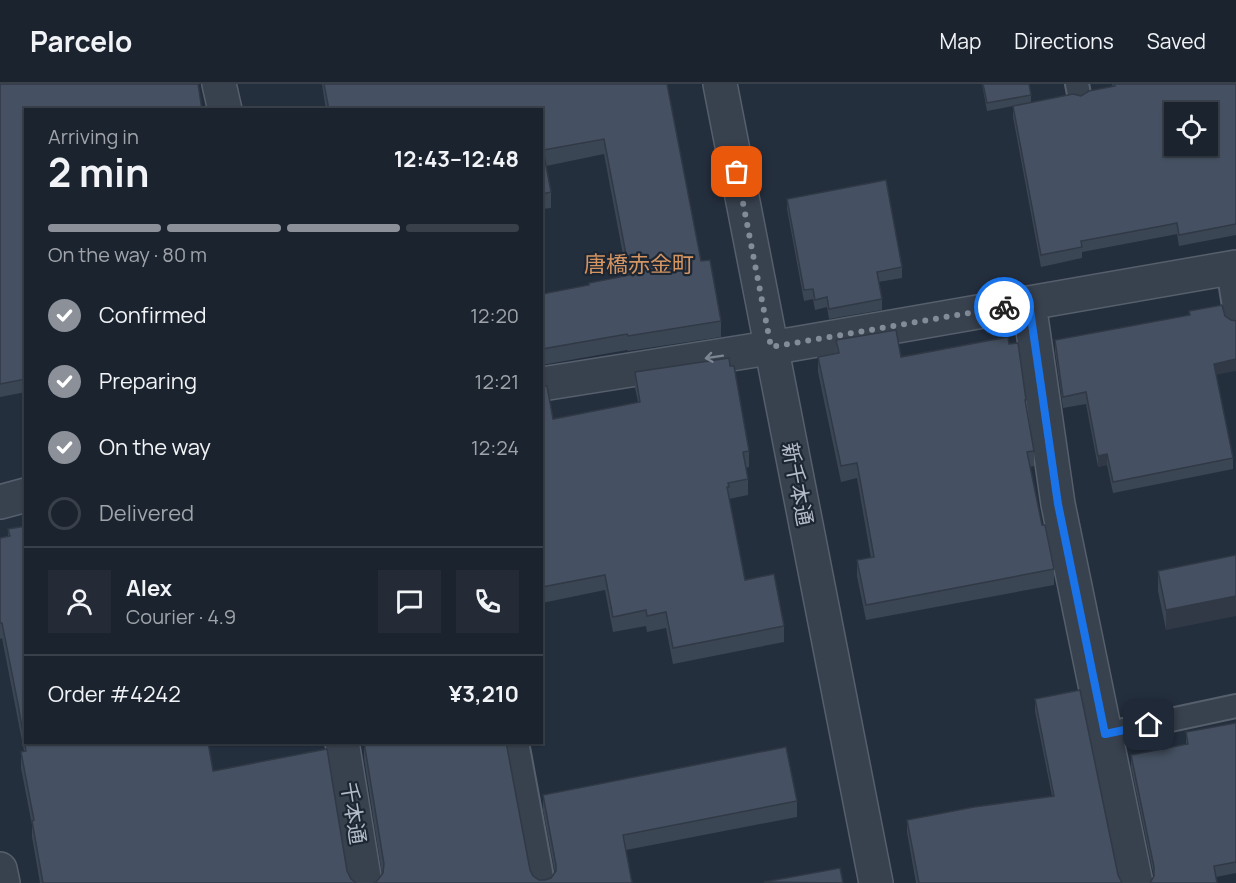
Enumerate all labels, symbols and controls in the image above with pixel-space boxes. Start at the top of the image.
text: Parcelo [30,22,132,60]
text: Map [940,27,981,55]
text: Directions [1014,27,1114,55]
text: Saved [1147,27,1206,55]
map controls [1164,102,1218,156]
button: locate [1164,102,1218,156]
text: Arriving in [48,123,139,150]
text: 12:43–12:48 [394,144,519,174]
text: 2 min [48,145,149,199]
pin [711,146,762,197]
icon: bag [720,155,753,188]
text: On the way · 80 m [48,241,207,268]
district label: 唐橋赤金町 [584,249,694,279]
courier [974,277,1034,337]
icon: bike [988,291,1021,324]
icon: check [48,299,81,332]
text: Confirmed [99,300,207,330]
text: 12:20 [470,302,519,329]
one-way arrow [704,351,724,362]
icon: check [48,365,81,398]
text: Preparing [99,366,197,396]
text: 12:21 [475,368,519,395]
icon: check [48,431,81,464]
text: On the way [99,432,211,462]
text: 12:24 [471,434,519,461]
street label: 新千本通 [776,440,820,528]
text: Delivered [99,498,194,528]
button: person [48,570,111,633]
button: chat [378,570,441,633]
button: phone [456,570,519,633]
text: Alex [126,573,172,603]
text: Courier · 4.9 [126,603,236,630]
text: Order #4242 [48,679,181,709]
text: ¥3,210 [449,679,519,709]
pin [1123,699,1174,750]
icon: home [1132,708,1165,741]
street label: 千本通 [335,780,373,846]

